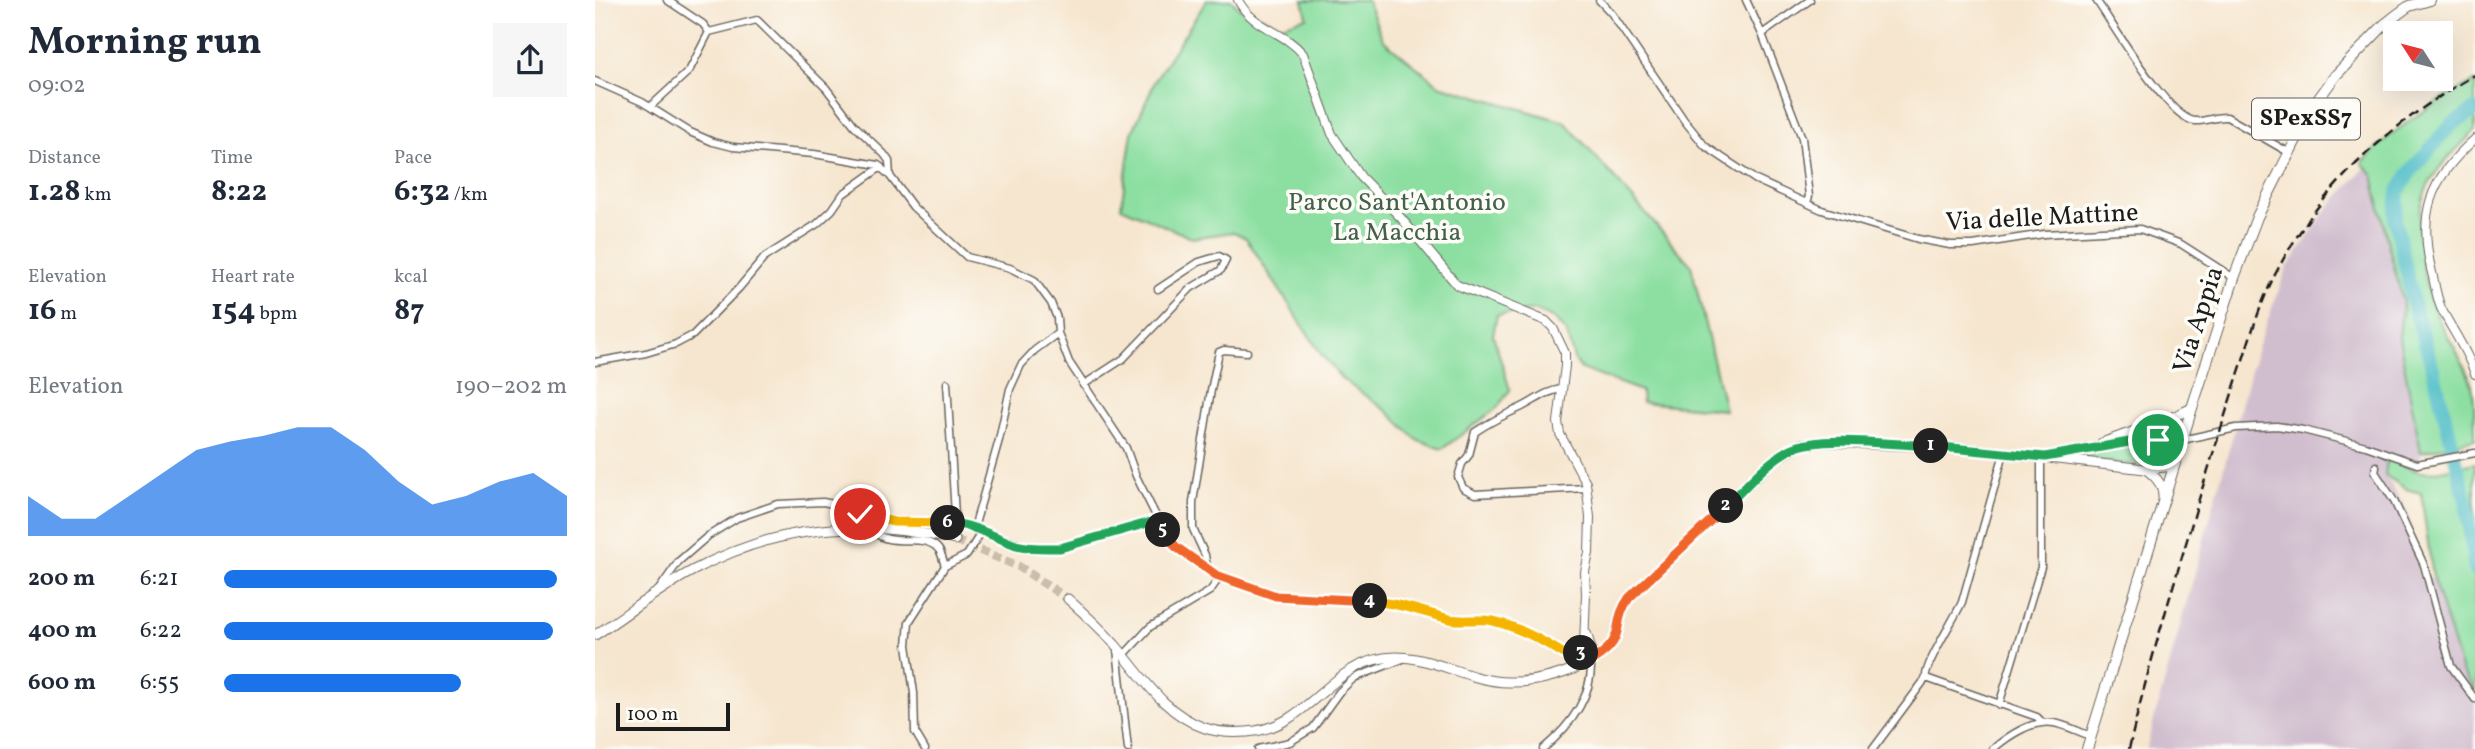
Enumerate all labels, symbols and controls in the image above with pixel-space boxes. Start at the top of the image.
text: Morning run [28,17,262,70]
north arrow [2383,21,2453,91]
map controls [2383,21,2453,91]
button: share [493,23,567,97]
text: 09:02 [28,70,86,102]
road number: SPexSS7 [2252,98,2360,140]
text: Distance [28,145,101,171]
text: Time [211,145,253,171]
text: Pace [394,145,432,171]
text: 1.28 [28,171,81,213]
text: 8:22 [211,171,267,213]
text: 6:32 [394,171,450,213]
text: km [81,182,112,208]
text: /km [450,182,488,208]
park label: Parco Sant'Antonio La Macchia [1288,185,1506,251]
street label: Via delle Mattine [1945,195,2139,241]
street label: Via Appia [2165,262,2233,378]
text: Elevation [28,264,107,290]
text: Heart rate [211,264,295,290]
text: kcal [394,264,428,290]
text: 16 [28,290,57,332]
text: 154 [211,290,256,332]
text: 87 [394,290,425,332]
text: m [57,301,77,327]
text: bpm [256,301,298,327]
text: Elevation [28,371,124,403]
text: 190–202 m [455,371,567,403]
pin [2128,410,2188,470]
icon: arrive [2139,421,2177,459]
pin: 1 [1913,428,1949,464]
text: 1 [1927,432,1934,458]
pin [830,484,890,544]
pin: 2 [1709,489,1743,524]
text: 2 [1721,492,1730,518]
icon: check [841,495,879,533]
pin: 6 [931,505,965,540]
text: 6 [942,509,953,535]
pin: 5 [1145,512,1181,548]
text: 5 [1158,516,1167,542]
text: 200 m [28,563,95,595]
text: 6:21 [140,563,178,595]
pin: 4 [1353,584,1387,618]
text: 4 [1364,587,1375,613]
text: 400 m [28,615,97,647]
text: 6:22 [140,615,182,647]
pin: 3 [1563,636,1599,670]
text: 3 [1576,639,1585,665]
text: 600 m [28,667,96,699]
text: 6:55 [140,667,179,699]
scale bar [616,700,730,732]
text: 100 m [627,702,678,728]

